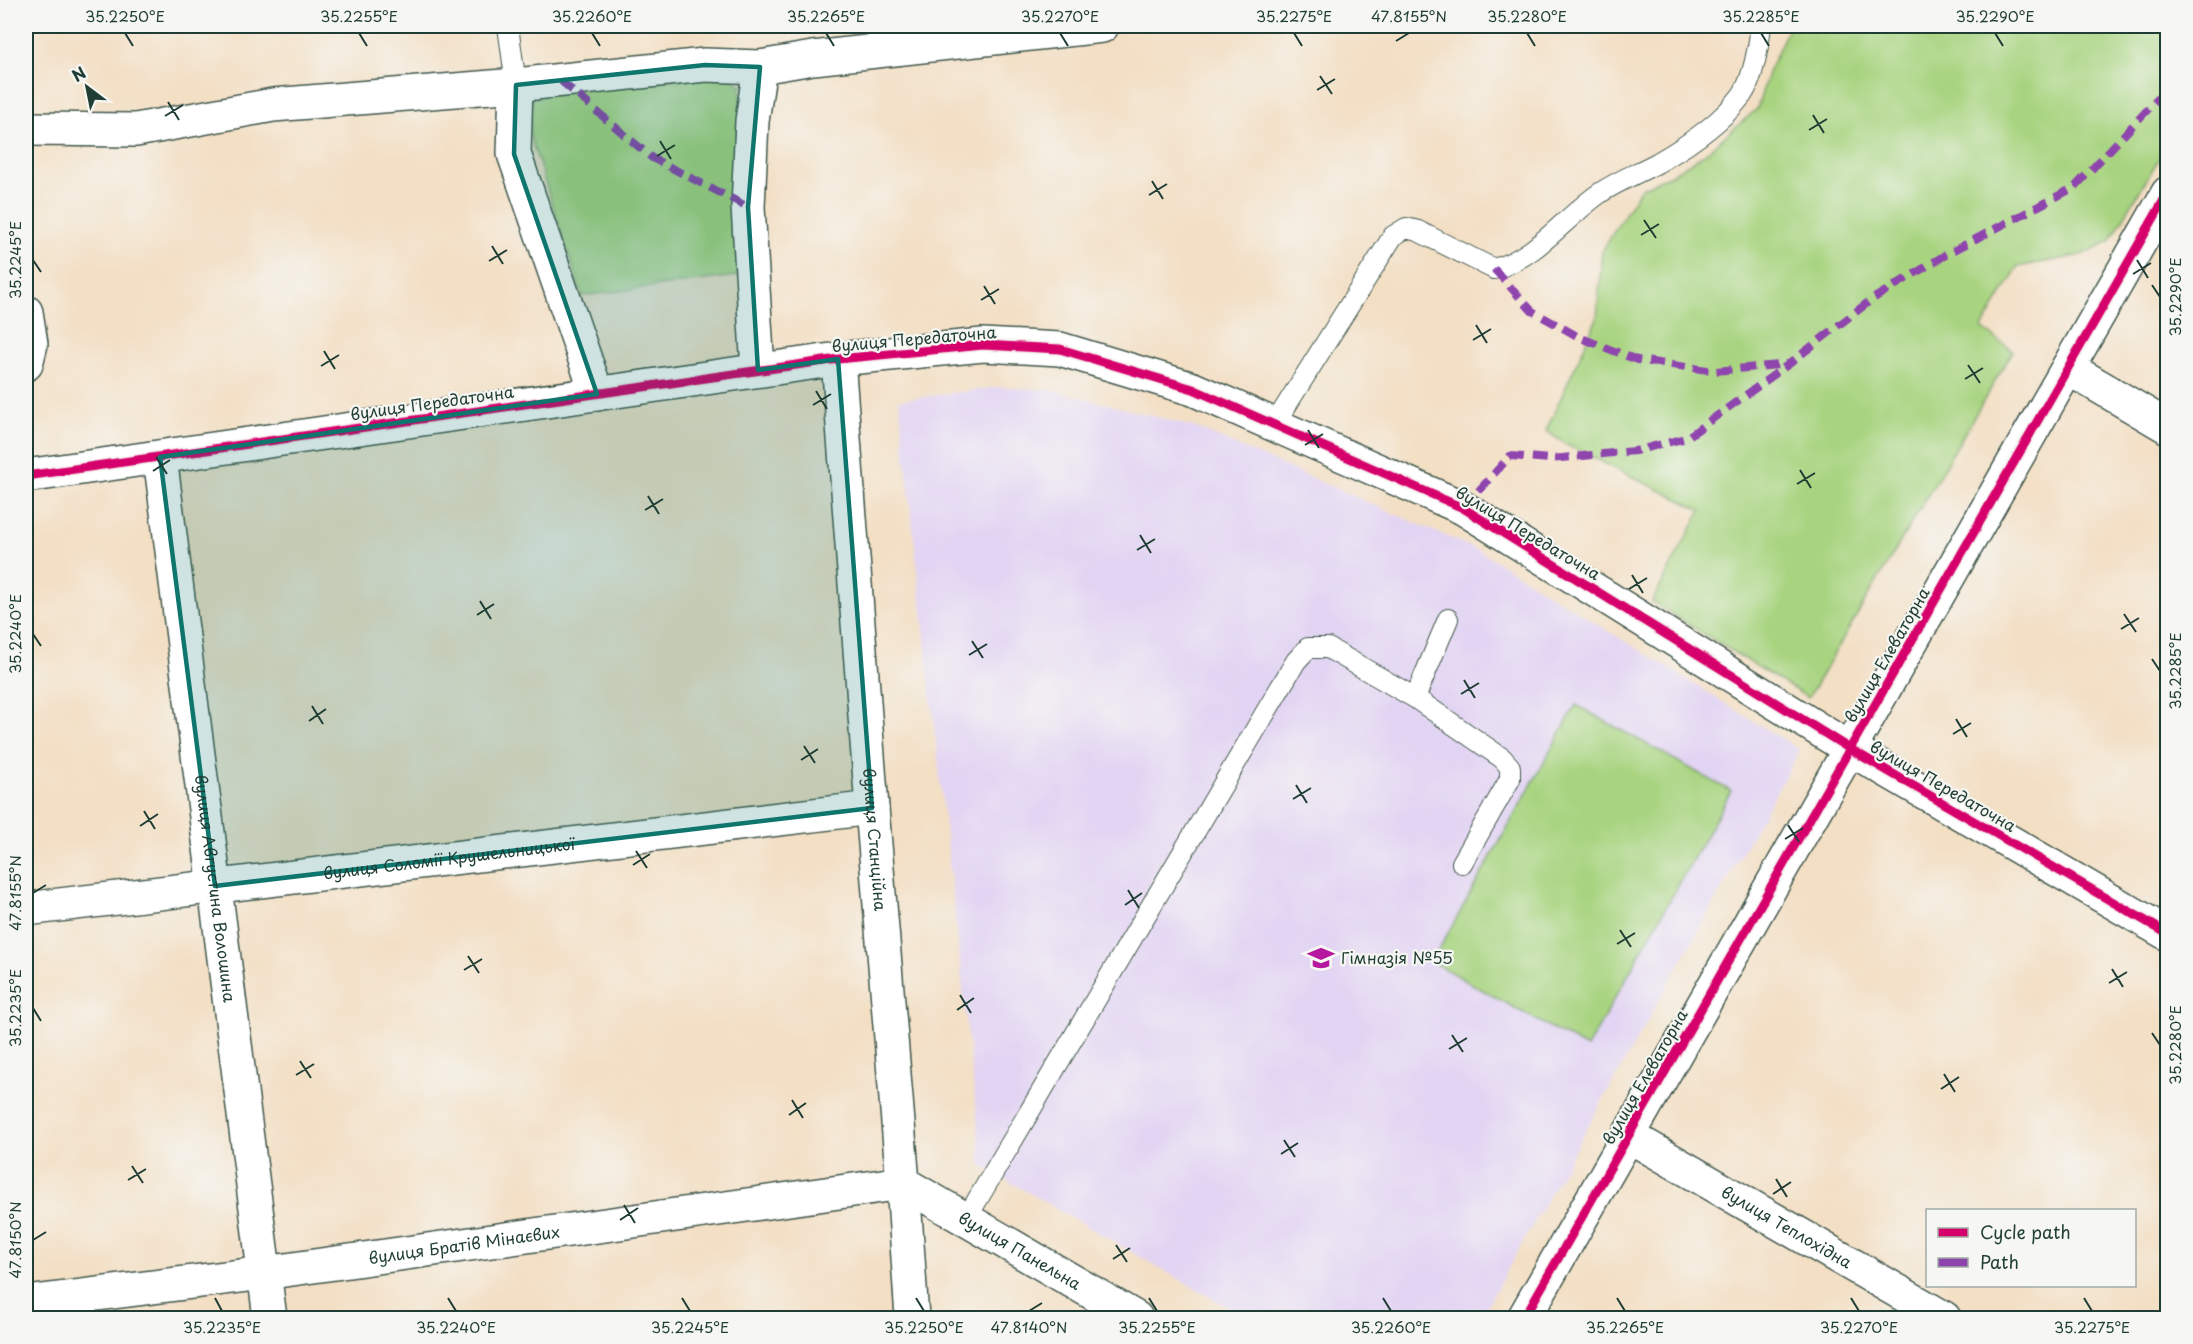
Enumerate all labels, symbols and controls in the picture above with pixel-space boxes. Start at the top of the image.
text: 35.2250°E [85,4,165,27]
text: 35.2255°E [320,4,398,27]
text: 35.2260°E [552,4,632,27]
text: 35.2265°E [787,4,865,27]
text: 35.2270°E [1021,4,1099,27]
text: 35.2275°E [1256,4,1332,27]
text: 47.8155°N [1371,4,1447,27]
text: 35.2280°E [1487,4,1567,27]
text: 35.2285°E [1722,4,1800,27]
text: 35.2290°E [1955,4,2035,27]
north arrow [57,57,117,117]
text: N [67,60,90,87]
text: 35.2245°E [3,221,26,299]
text: 35.2290°E [2163,257,2186,337]
street label: вулиця Передаточна [831,319,997,357]
street label: вулиця Передаточна [349,379,515,425]
street label: вулиця Передаточна [1452,479,1605,585]
street label: вулиця Елеваторна [1838,582,1935,727]
text: 35.2240°E [3,594,26,674]
text: 35.2285°E [2163,632,2186,710]
street label: вулиця Передаточна [1866,734,2021,837]
street label: вулиця Станційна [858,767,893,912]
street label: вулиця Августина Волошина [190,773,243,1004]
street label: вулиця Соломії Крушельницької [322,830,578,884]
text: 47.8155°N [3,855,26,931]
school or university icon: Гімназія №55 [1306,943,1336,973]
place label: Гімназія №55 [1341,945,1453,969]
text: 35.2235°E [3,969,26,1047]
street label: вулиця Елеваторна [1596,1004,1693,1149]
text: 35.2280°E [2163,1005,2186,1085]
street label: вулиця Теплохідна [1717,1179,1857,1273]
text: 47.8150°N [3,1201,26,1279]
street label: вулиця Панельна [954,1205,1086,1295]
legend [1926,1209,2136,1287]
street label: вулиця Братів Мінаєвих [367,1218,561,1269]
text: Cycle path [1980,1218,2071,1245]
text: Path [1980,1248,2019,1275]
text: 35.2235°E [183,1315,261,1338]
text: 35.2240°E [416,1315,496,1338]
text: 35.2245°E [651,1315,729,1338]
text: 35.2250°E [884,1315,964,1338]
text: 47.8140°N [990,1315,1068,1338]
text: 35.2255°E [1118,1315,1196,1338]
text: 35.2260°E [1351,1315,1431,1338]
text: 35.2265°E [1586,1315,1664,1338]
text: 35.2270°E [1820,1315,1898,1338]
text: 35.2275°E [2054,1315,2130,1338]

